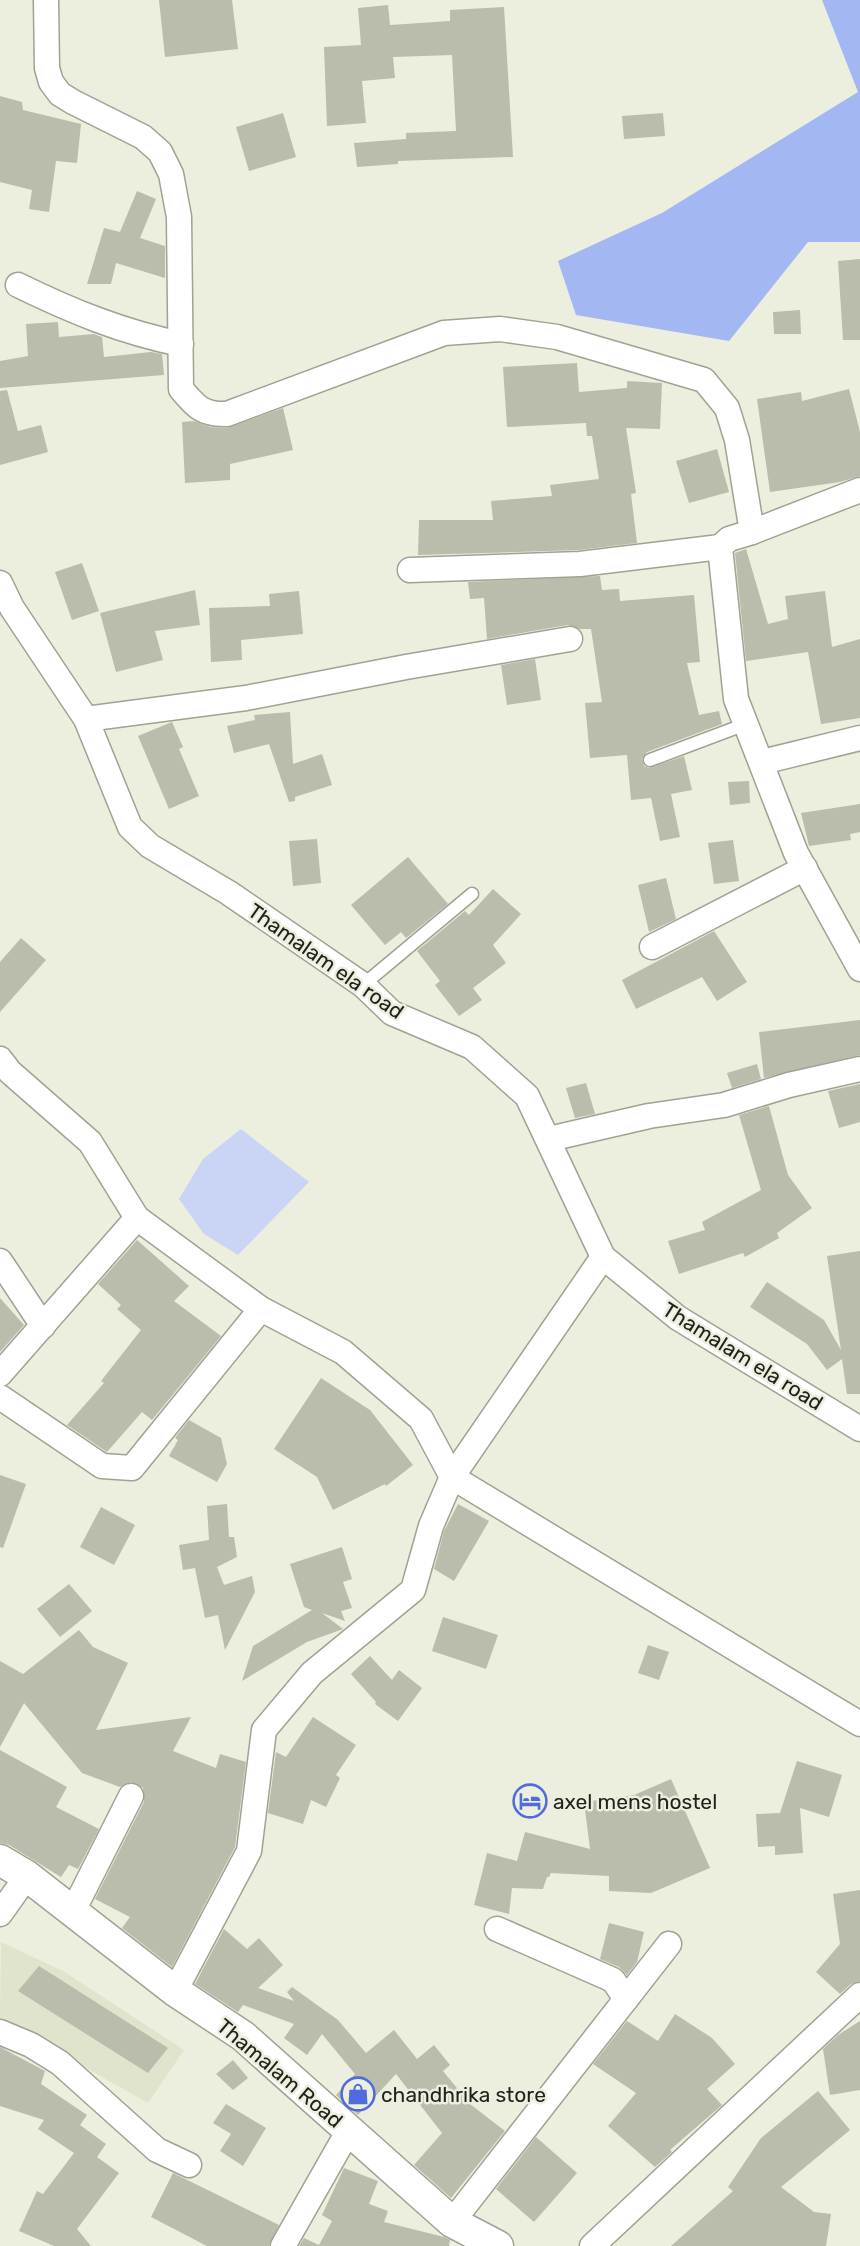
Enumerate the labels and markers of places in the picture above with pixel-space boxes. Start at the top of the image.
hotel icon: axel mens hostel [512,1783,548,1819]
place label: axel mens hostel [553,1789,717,1814]
shop icon: chandhrika store [340,2076,376,2112]
place label: chandhrika store [381,2082,546,2107]

